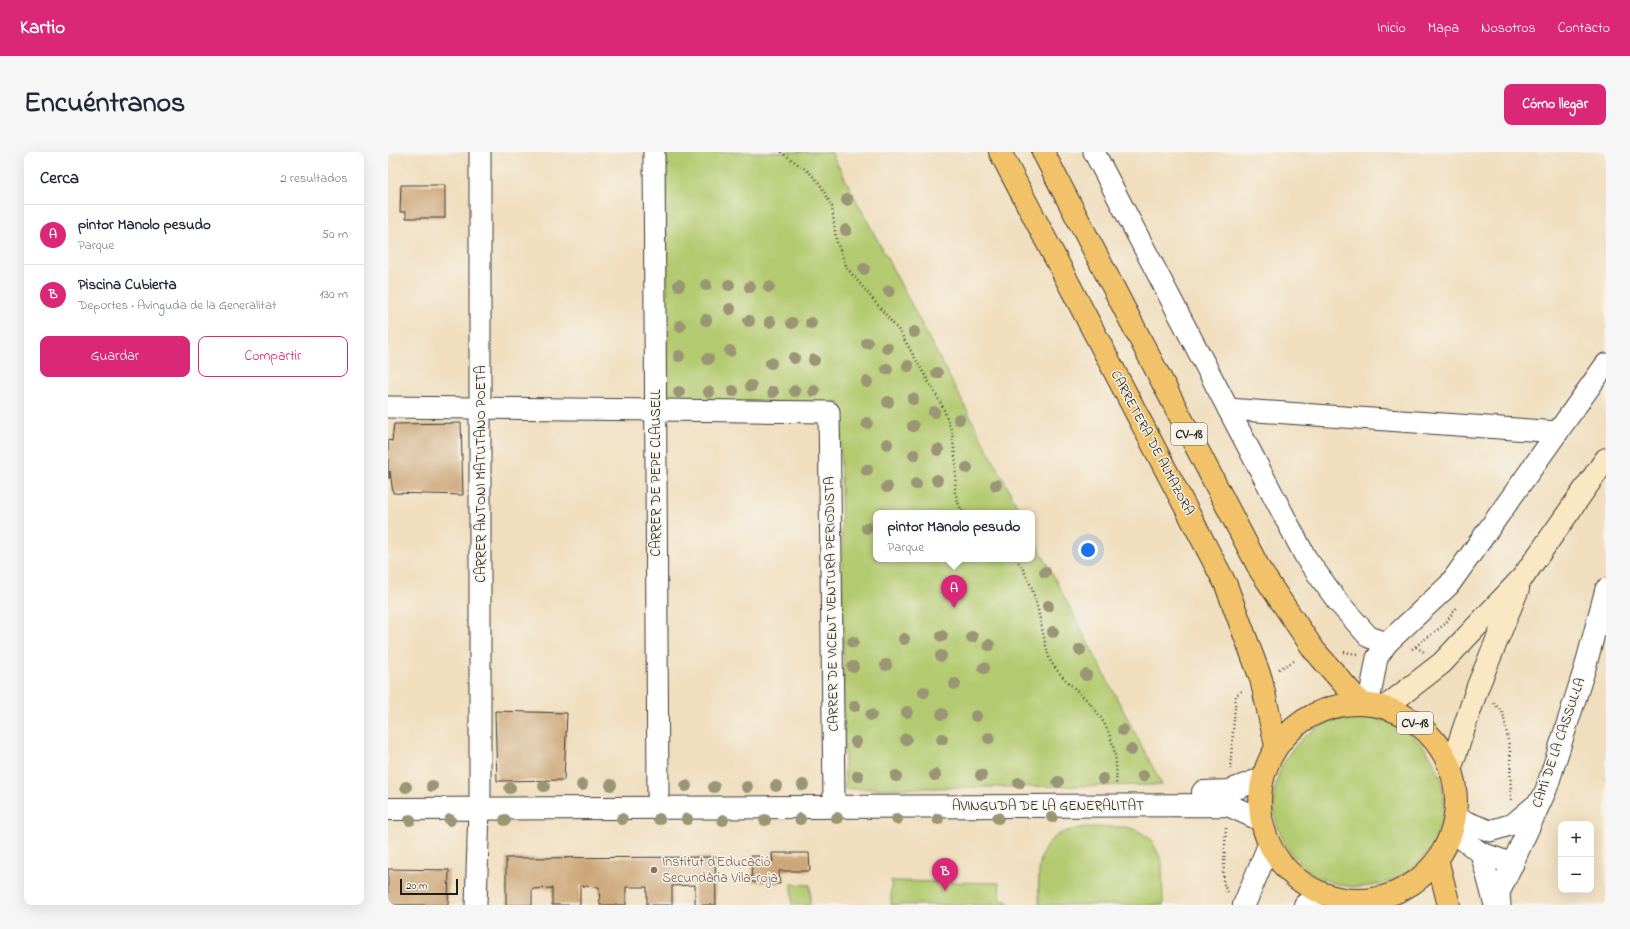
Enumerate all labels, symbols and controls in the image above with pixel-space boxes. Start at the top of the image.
text: Kartio [20,15,65,42]
text: Inicio [1377,18,1406,39]
text: Mapa [1428,18,1459,39]
text: Nosotros [1481,18,1536,39]
text: Contacto [1558,18,1610,39]
text: Encuéntranos [24,84,185,125]
button: Cómo llegar [1504,84,1606,125]
text: Cerca [40,166,79,191]
text: 2 resultados [280,169,348,188]
text: pintor Manolo pesudo [78,214,211,236]
text: A [49,225,57,244]
text: 50 m [322,225,348,244]
text: Parque [78,236,114,255]
text: Piscina Cubierta [78,274,177,296]
text: B [49,285,57,304]
text: 130 m [320,285,348,304]
text: Deportes · Avinguda de la Generalitat [78,296,276,315]
button: Guardar [40,336,190,377]
button: Compartir [198,336,348,377]
street label: CARRER ANTONI MATUTANO POETA [471,365,492,583]
street label: CARRETERA DE ALMAZORA [1105,367,1199,519]
street label: CARRER DE PEPE CLAUSELL [646,389,667,556]
road number: CV-18 [1171,423,1207,445]
street label: CARRER DE VICENT VENTURA PERIODISTA [819,476,845,732]
popup [873,510,1035,562]
text: pintor Manolo pesudo [888,516,1020,538]
text: Parque [888,538,924,557]
your location [1078,540,1098,560]
pin: A [941,575,967,608]
street label: CAMÍ DE LA CASSUL·LA [1527,675,1591,811]
road number: CV-18 [1397,712,1433,734]
street label: AVINGUDA DE LA GENERALITAT [952,796,1144,817]
map controls [1558,821,1594,893]
button: + [1558,821,1594,857]
place label: Institut d'Educació Secundària Vila-roja [662,852,778,889]
button: − [1558,857,1594,893]
pin: B [932,858,958,891]
marker: Institut d'Educació Secundària Vila-roja [649,865,659,875]
scale bar [400,877,458,896]
text: 20 m [406,878,428,894]

